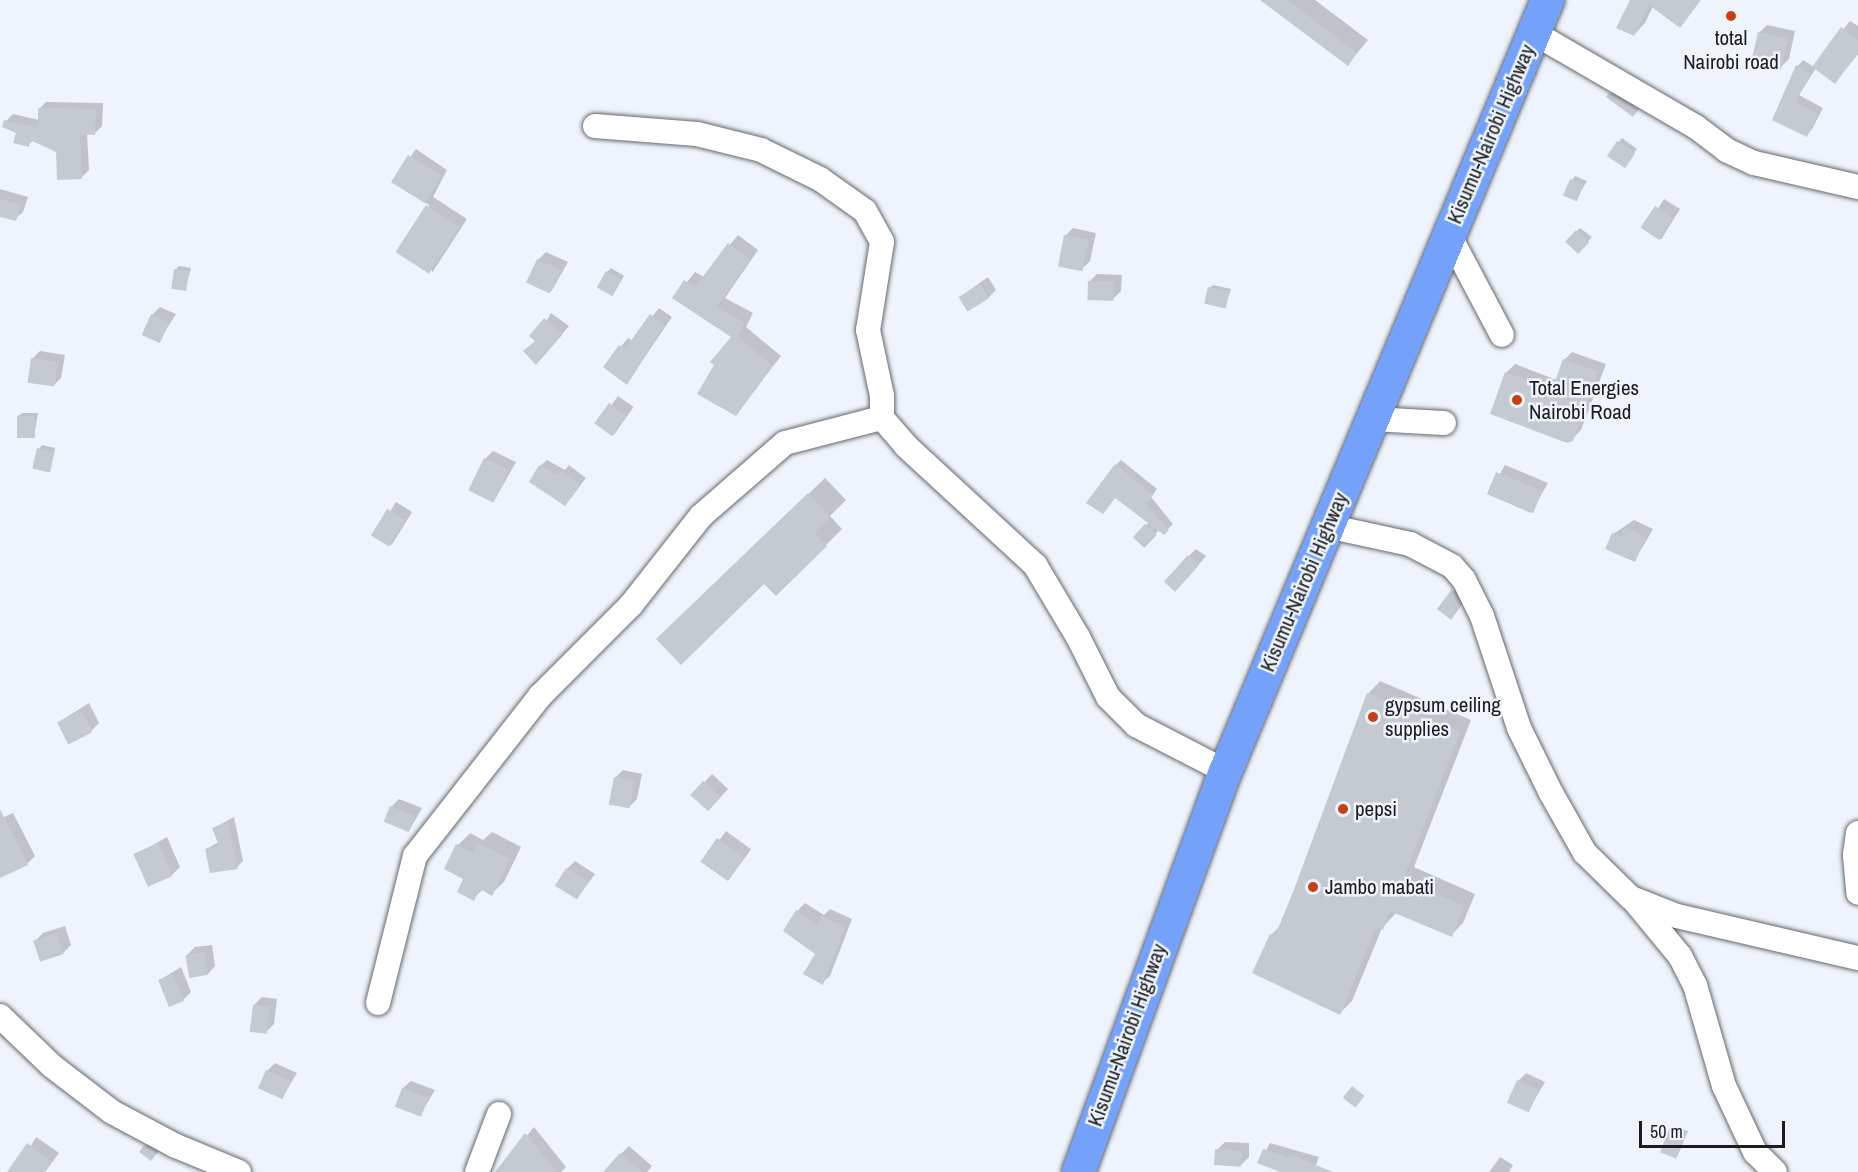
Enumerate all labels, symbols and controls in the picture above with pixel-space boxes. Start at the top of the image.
marker: total Nairobi road [1724,9,1738,23]
place label: total Nairobi road [1683,25,1779,75]
street label: Kisumu-Nairobi Highway [1442,41,1540,227]
place label: Total Energies Nairobi Road [1529,375,1639,425]
marker: Total Energies Nairobi Road [1510,393,1524,407]
street label: Kisumu-Nairobi Highway [1255,489,1353,675]
place label: gypsum ceiling supplies [1385,692,1501,742]
marker: gypsum ceiling supplies [1366,710,1380,724]
place label: pepsi [1355,796,1397,822]
marker: pepsi [1336,802,1350,816]
place label: Jambo mabati [1325,874,1434,900]
marker: Jambo mabati [1306,880,1320,894]
street label: Kisumu-Nairobi Highway [1082,940,1172,1130]
scale bar [1642,1109,1788,1147]
text: 50 m [1650,1119,1683,1144]

